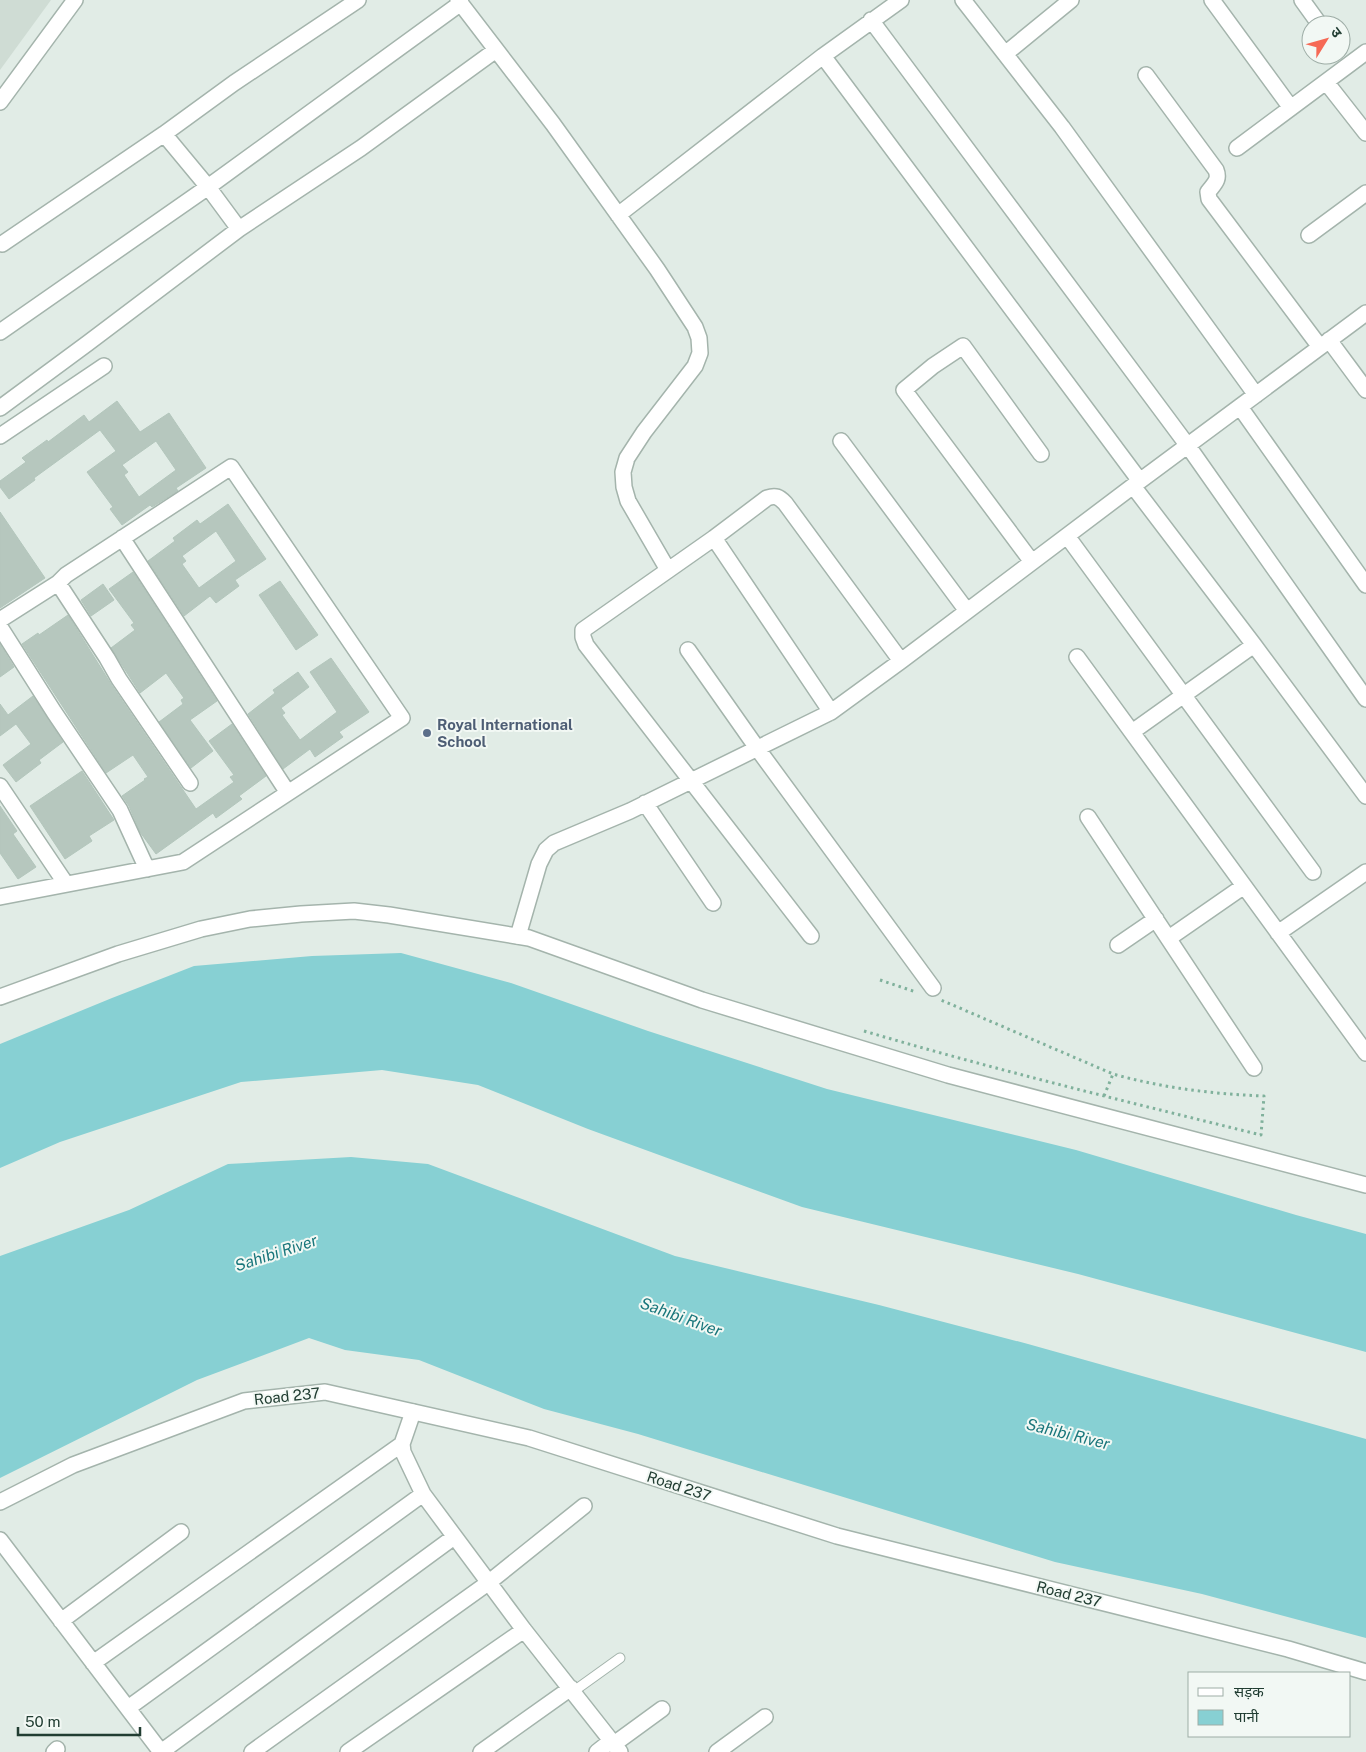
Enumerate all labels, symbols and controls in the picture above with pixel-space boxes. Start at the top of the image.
north arrow [1301,15,1351,65]
text: उ [1328,24,1346,41]
place label: Royal International School [437,716,573,750]
marker: Royal International School [421,727,433,739]
water label: Sahibi River [232,1230,321,1275]
water label: Sahibi River [638,1293,725,1341]
street label: Road 237 [253,1384,321,1408]
water label: Sahibi River [1024,1414,1113,1454]
street label: Road 237 [645,1468,713,1504]
street label: Road 237 [1035,1578,1103,1610]
legend [1188,1672,1351,1737]
text: सड़क [1234,1683,1264,1700]
scale bar [18,1704,140,1736]
text: पानी [1234,1708,1260,1725]
text: 50 m [25,1713,60,1730]

